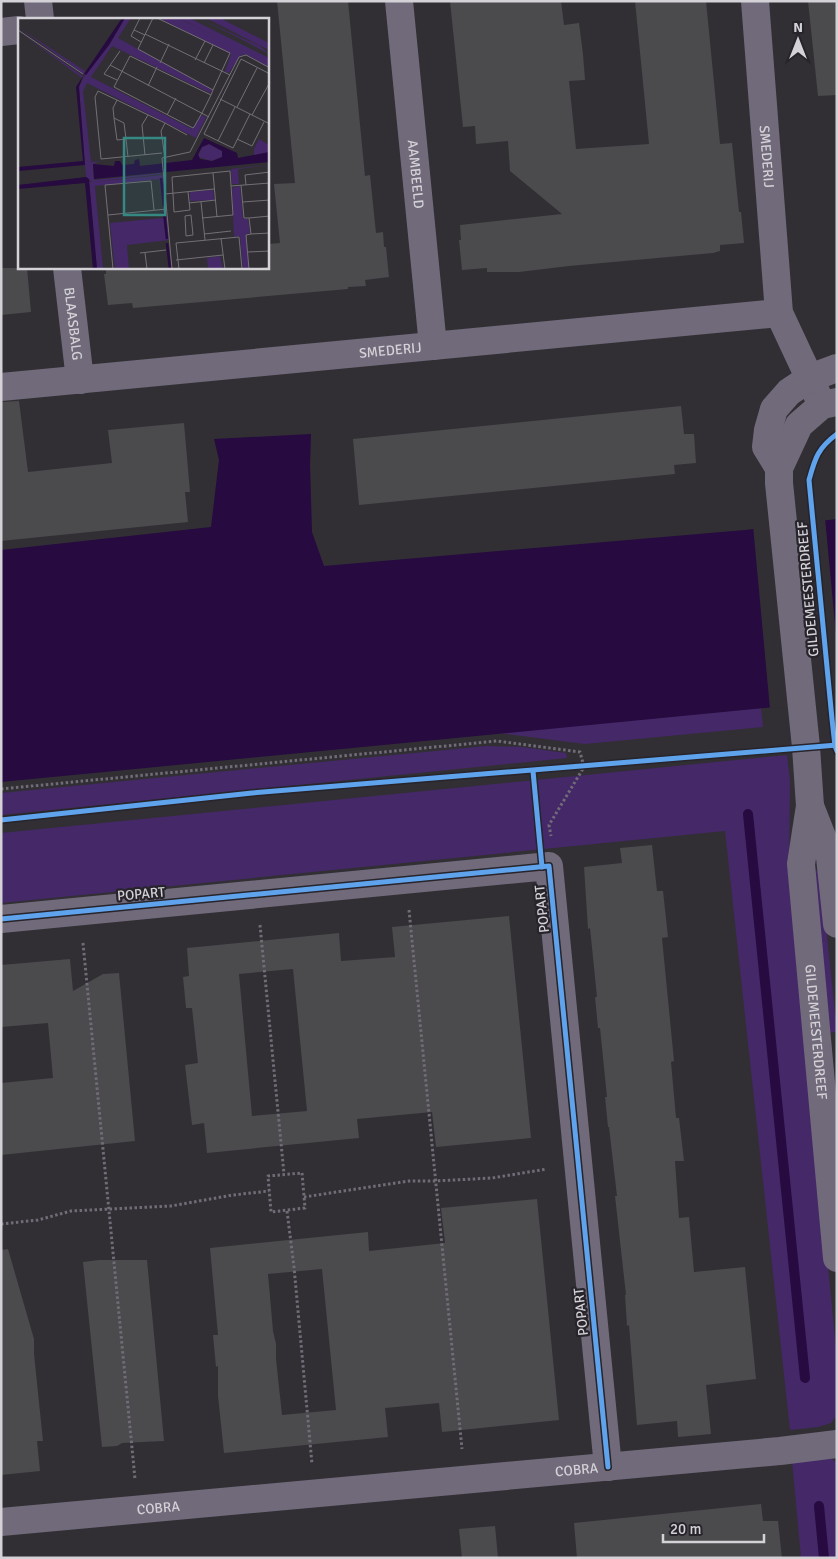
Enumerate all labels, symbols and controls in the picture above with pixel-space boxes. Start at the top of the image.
north arrow [773,15,823,65]
inset map [18,18,269,269]
text: N [793,19,803,36]
street label: SMEDERIJ [756,125,778,188]
street label: AAMBEELD [404,139,428,209]
street label: BLAASBALG [61,286,86,361]
street label: SMEDERIJ [358,339,422,361]
street label: GILDEMEESTERDREEF [794,521,822,657]
street label: POPART [116,883,166,905]
street label: POPART [531,884,553,934]
street label: GILDEMEESTERDREEF [802,963,831,1100]
street label: POPART [570,1287,592,1337]
street label: COBRA [554,1459,599,1480]
street label: COBRA [136,1497,181,1518]
scale bar [663,1512,764,1544]
text: 20 m [670,1520,701,1538]

